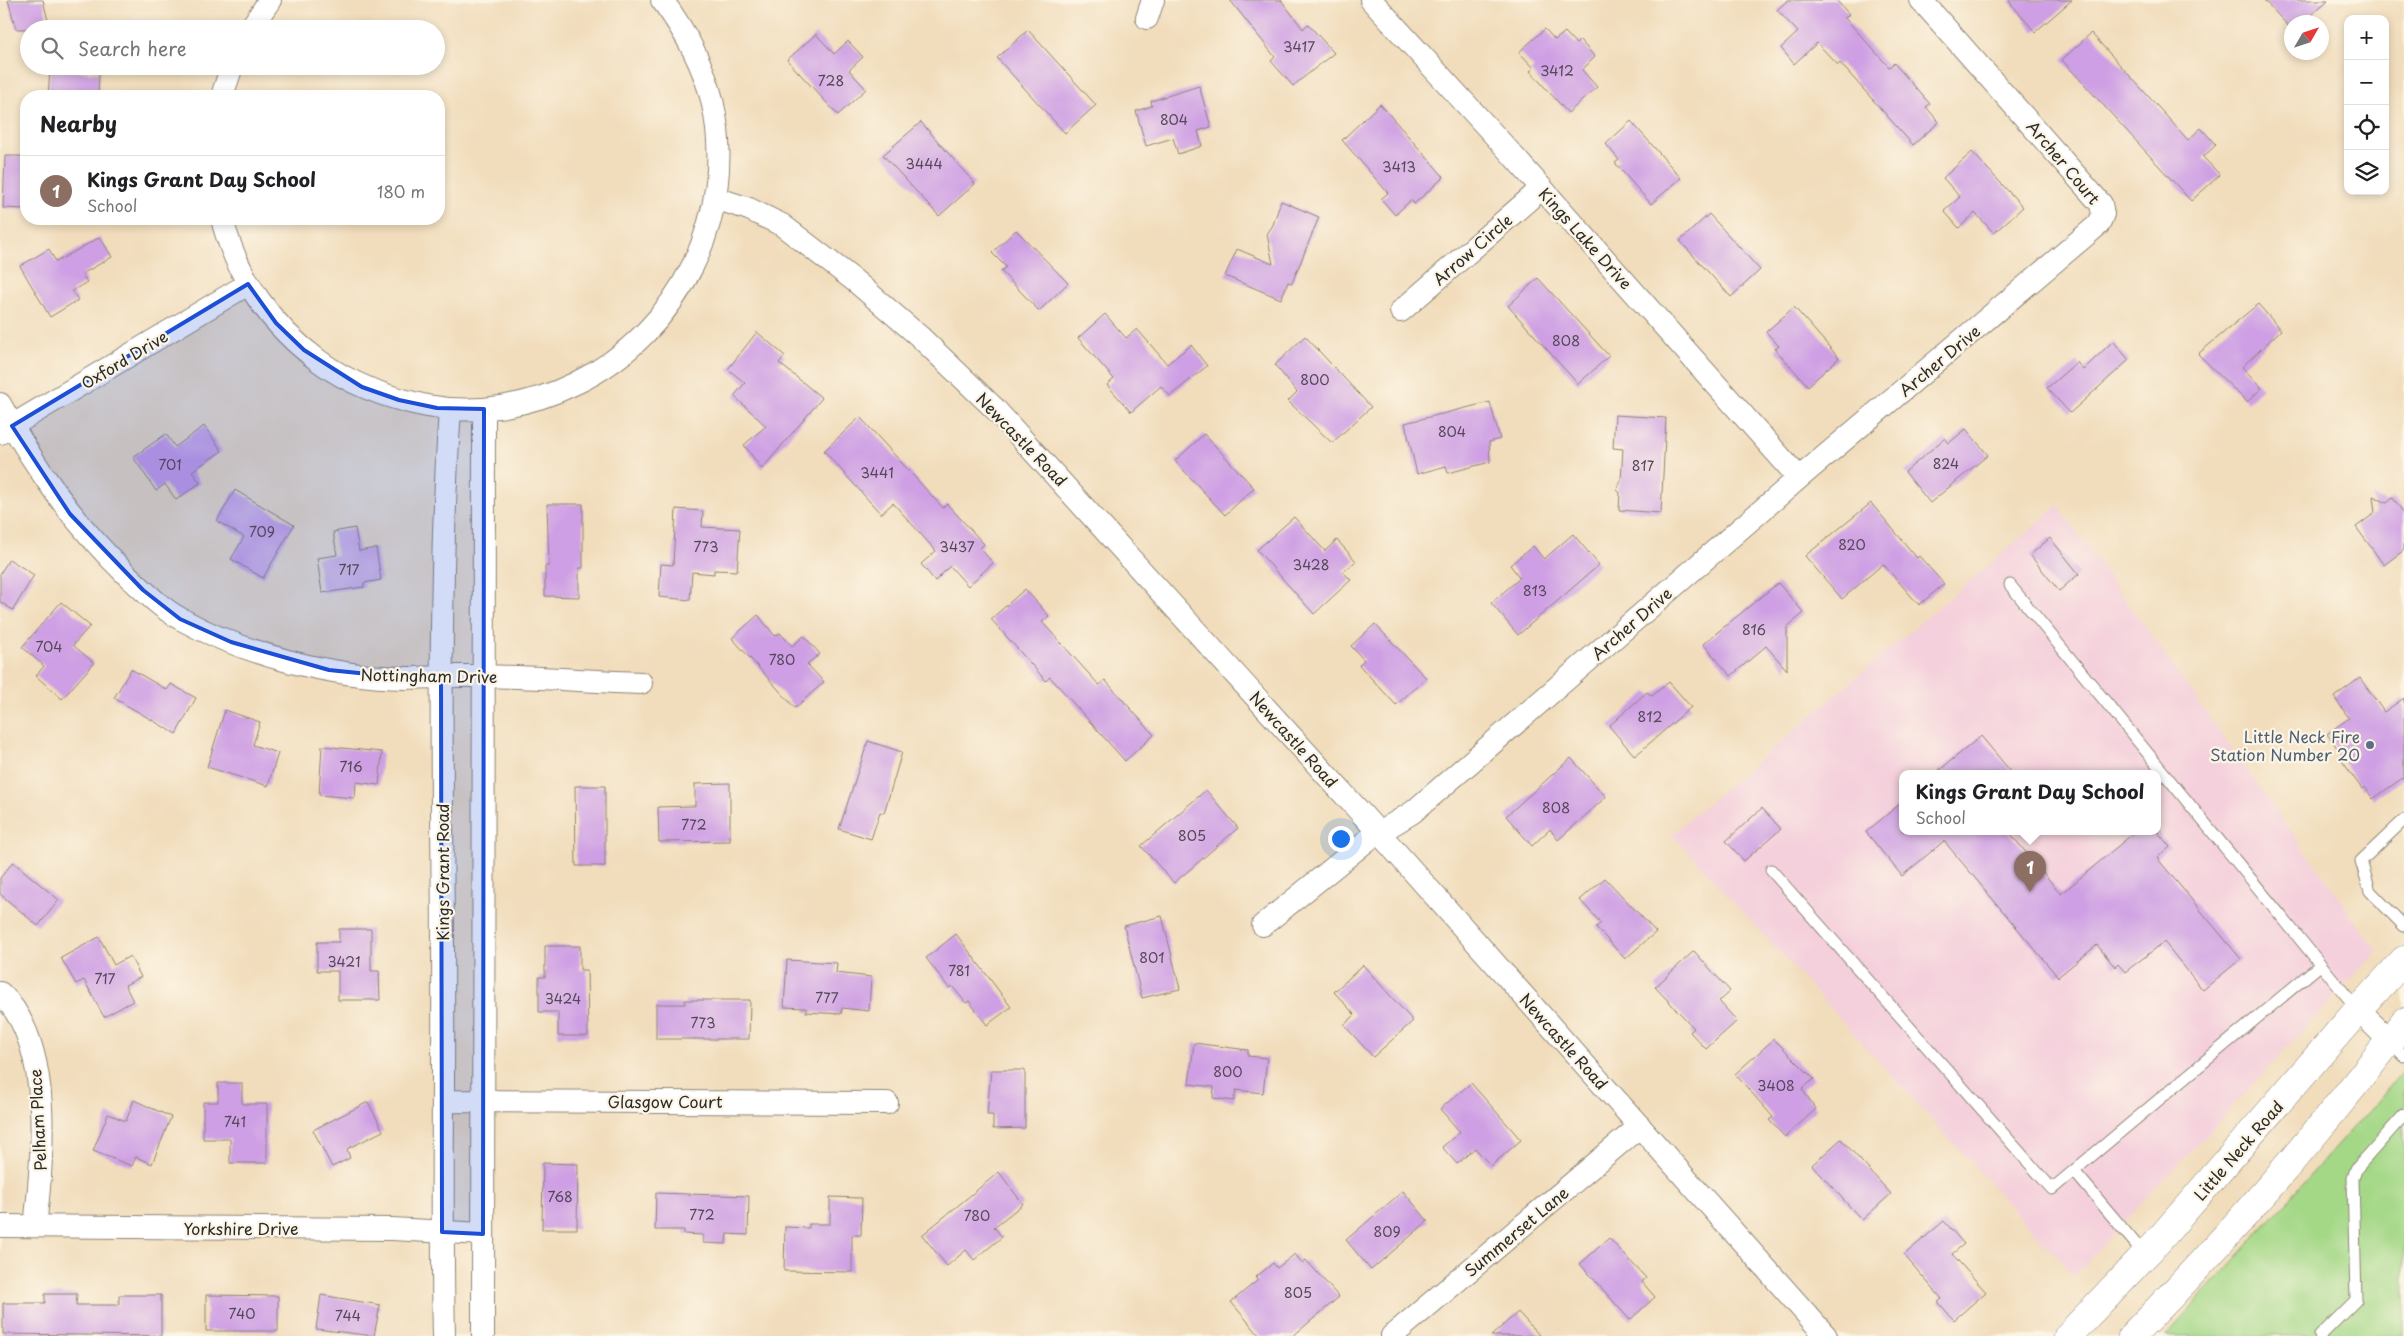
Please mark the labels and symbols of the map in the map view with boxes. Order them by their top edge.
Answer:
north arrow [2284,15,2329,60]
house number: 3417 [1283,36,1315,57]
house number: 3412 [1540,60,1574,81]
house number: 728 [818,70,844,91]
house number: 804 [1160,109,1188,130]
street label: Archer Court [2022,115,2107,209]
house number: 3444 [905,153,943,174]
house number: 3413 [1382,156,1416,177]
street label: Kings Lake Drive [1534,182,1638,294]
street label: Arrow Circle [1427,208,1517,290]
street label: Archer Drive [1893,319,1985,401]
street label: Oxford Drive [76,323,172,394]
house number: 808 [1552,330,1580,351]
house number: 800 [1300,369,1330,390]
street label: Newcastle Road [971,387,1073,491]
house number: 804 [1438,421,1466,442]
house number: 824 [1933,453,1959,474]
house number: 701 [158,454,182,475]
house number: 817 [1632,455,1655,476]
house number: 3441 [860,462,894,483]
house number: 709 [249,521,275,542]
house number: 820 [1838,534,1866,555]
house number: 773 [693,536,719,557]
house number: 3437 [939,536,975,557]
house number: 3428 [1293,554,1329,575]
house number: 717 [339,559,360,580]
house number: 813 [1523,580,1547,601]
street label: Archer Drive [1585,581,1677,665]
house number: 816 [1742,619,1766,640]
house number: 704 [35,636,63,657]
house number: 780 [769,649,795,670]
street label: Nottingham Drive [360,662,498,688]
street label: Newcastle Road [1244,686,1344,792]
house number: 812 [1638,706,1662,727]
place label: Little Neck Fire Station Number 20 [2210,724,2360,766]
marker: Little Neck Fire Station Number 20 [2364,739,2376,751]
house number: 716 [340,756,363,777]
house number: 808 [1542,797,1570,818]
street label: Kings Grant Road [430,803,454,941]
house number: 772 [681,814,707,835]
house number: 805 [1178,825,1206,846]
your location [1328,826,1354,852]
pin: 1 [2014,851,2046,892]
house number: 801 [1139,947,1165,968]
house number: 3421 [328,951,360,972]
house number: 781 [948,960,970,981]
house number: 717 [95,968,116,989]
house number: 777 [815,987,839,1008]
house number: 3424 [545,988,581,1009]
street label: Newcastle Road [1514,988,1614,1094]
house number: 773 [690,1012,716,1033]
house number: 800 [1213,1061,1243,1082]
street label: Pelham Place [22,1069,52,1171]
house number: 3408 [1757,1075,1795,1096]
street label: Glasgow Court [608,1089,723,1113]
street label: Little Neck Road [2188,1095,2288,1205]
house number: 741 [224,1111,246,1132]
street label: Summerset Lane [1459,1180,1573,1282]
house number: 768 [547,1186,573,1207]
house number: 772 [689,1204,715,1225]
house number: 780 [964,1205,990,1226]
street label: Yorkshire Drive [183,1216,299,1240]
house number: 809 [1373,1221,1401,1242]
house number: 805 [1284,1282,1312,1303]
house number: 740 [229,1303,255,1324]
house number: 744 [335,1305,361,1326]

